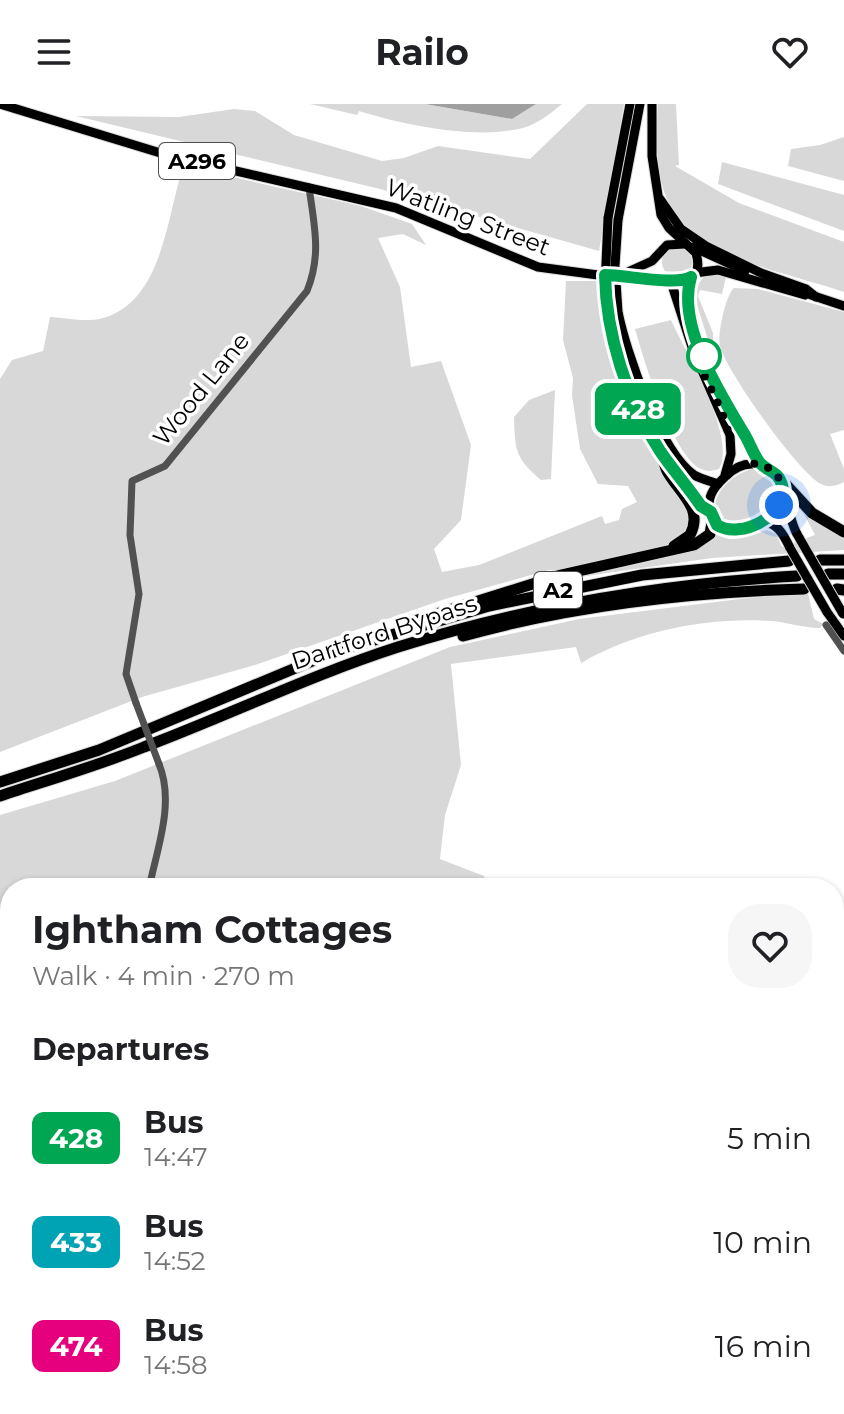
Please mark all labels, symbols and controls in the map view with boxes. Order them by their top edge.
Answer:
icon: menu [32,30,76,74]
text: Railo [375,30,469,74]
icon: heart [768,30,812,74]
road number: A296 [159,143,235,179]
street label: Watling Street [382,172,555,262]
street label: Wood Lane [147,327,255,451]
unlabelled marker [687,339,721,373]
line badge: 428 [592,383,684,435]
text: 428 [611,392,665,426]
your location [759,485,799,525]
road number: A2 [534,572,582,608]
street label: Dartford Bypass [288,588,480,676]
button: heart [728,904,812,988]
text: Ightham Cottages [32,906,392,953]
text: Walk · 4 min · 270 m [32,960,295,992]
text: Departures [32,1031,209,1068]
text: Bus [144,1104,204,1141]
text: 5 min [727,1120,812,1157]
text: 428 [49,1121,103,1155]
text: 14:47 [144,1141,207,1173]
text: Bus [144,1208,204,1245]
text: 10 min [713,1224,812,1261]
text: 433 [50,1225,102,1259]
text: 14:52 [144,1245,206,1277]
text: Bus [144,1312,204,1349]
text: 16 min [715,1328,812,1365]
text: 474 [50,1329,102,1363]
text: 14:58 [144,1349,208,1381]

